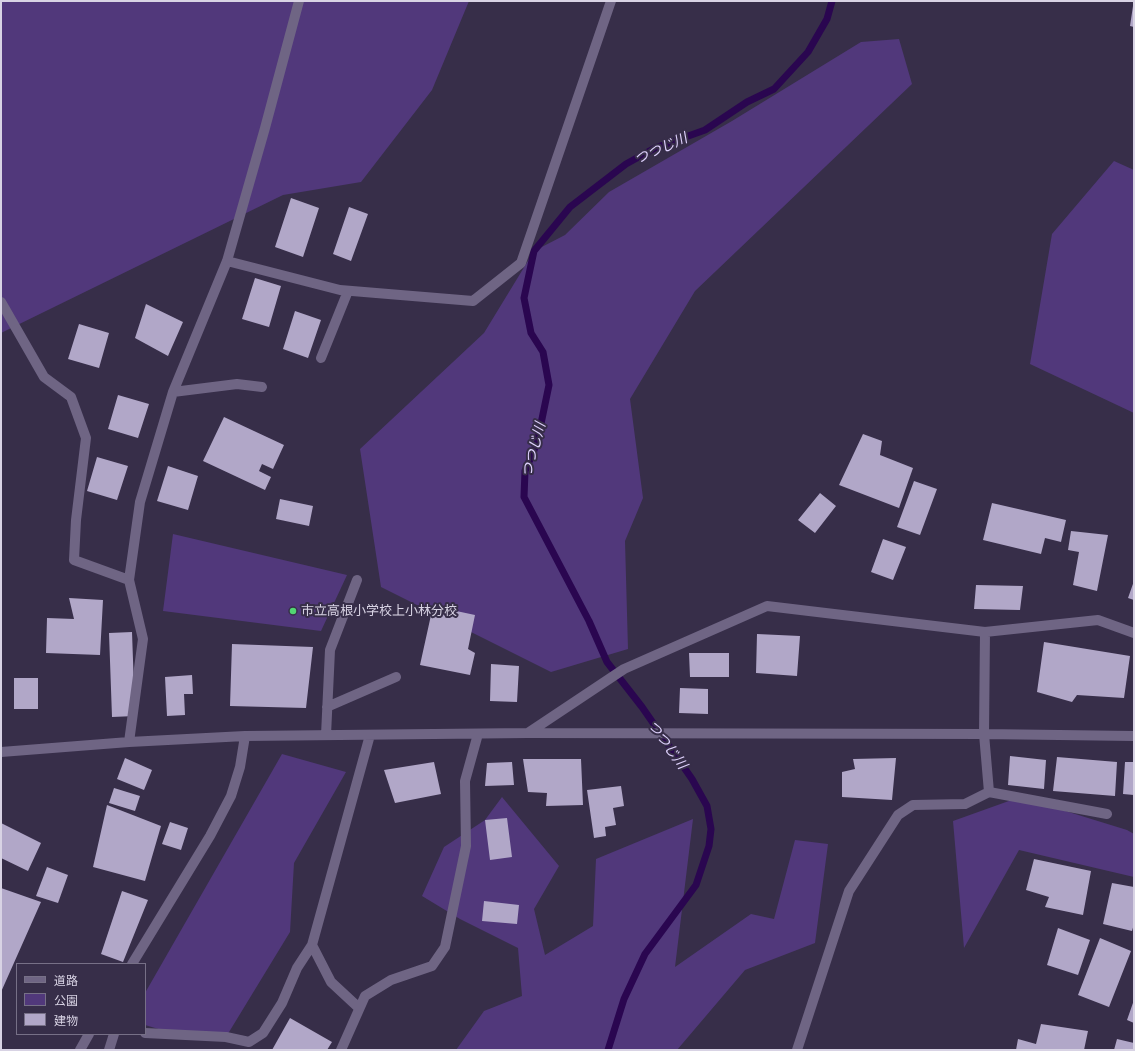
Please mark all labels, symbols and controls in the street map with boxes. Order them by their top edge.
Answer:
water label: つつじ川 [632,130,690,168]
water label: つつじ川 [519,421,549,479]
place label: 市立高根小学校上小林分校 [301,603,457,619]
marker: 市立高根小学校上小林分校 [288,606,298,616]
water label: つつじ川 [644,717,690,773]
legend [16,963,146,1035]
text: 道路 [54,973,78,988]
text: 公園 [54,993,78,1008]
text: 建物 [54,1013,78,1028]

